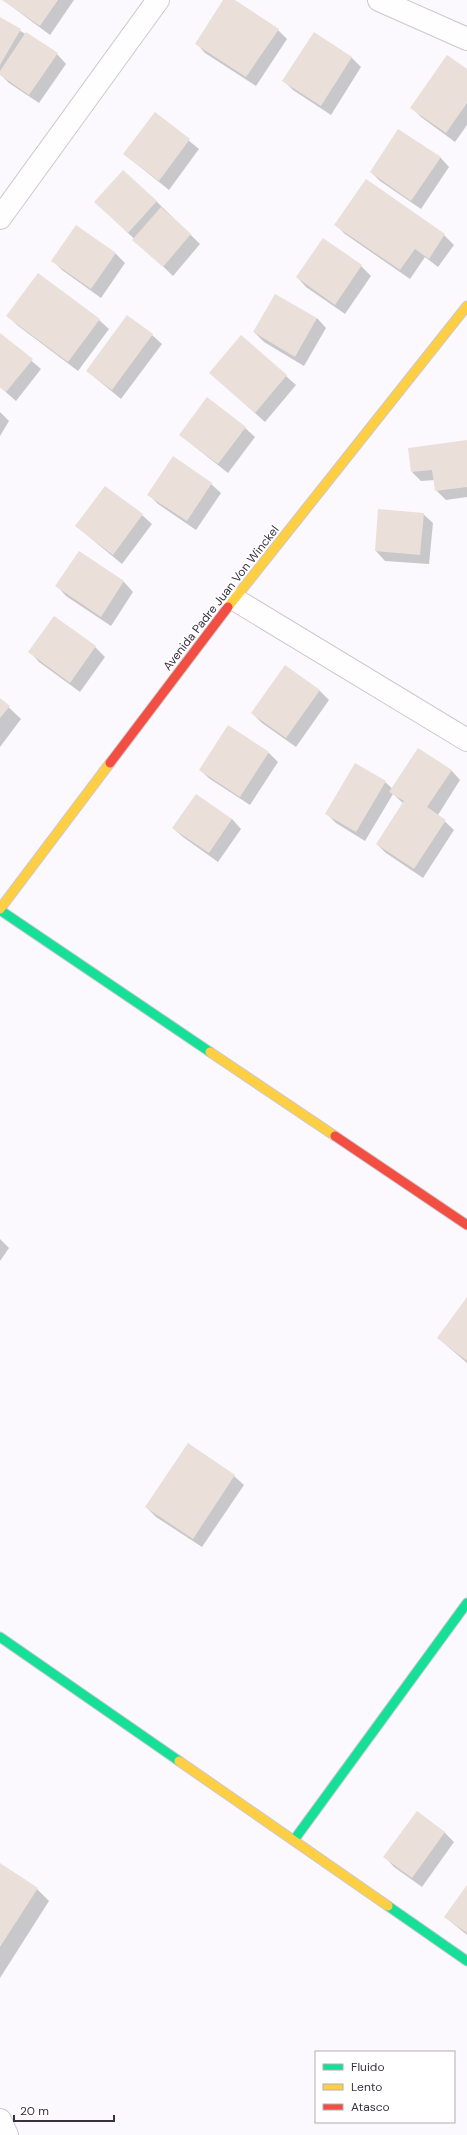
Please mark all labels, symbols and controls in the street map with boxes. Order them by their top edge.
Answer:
street label: Avenida Padre Juan Von Winckel [159,522,283,674]
legend [315,2051,455,2123]
text: Fluido [351,2059,385,2075]
text: Lento [351,2079,382,2095]
scale bar [14,2097,114,2123]
text: Atasco [351,2099,390,2115]
text: 20 m [20,2103,49,2119]

